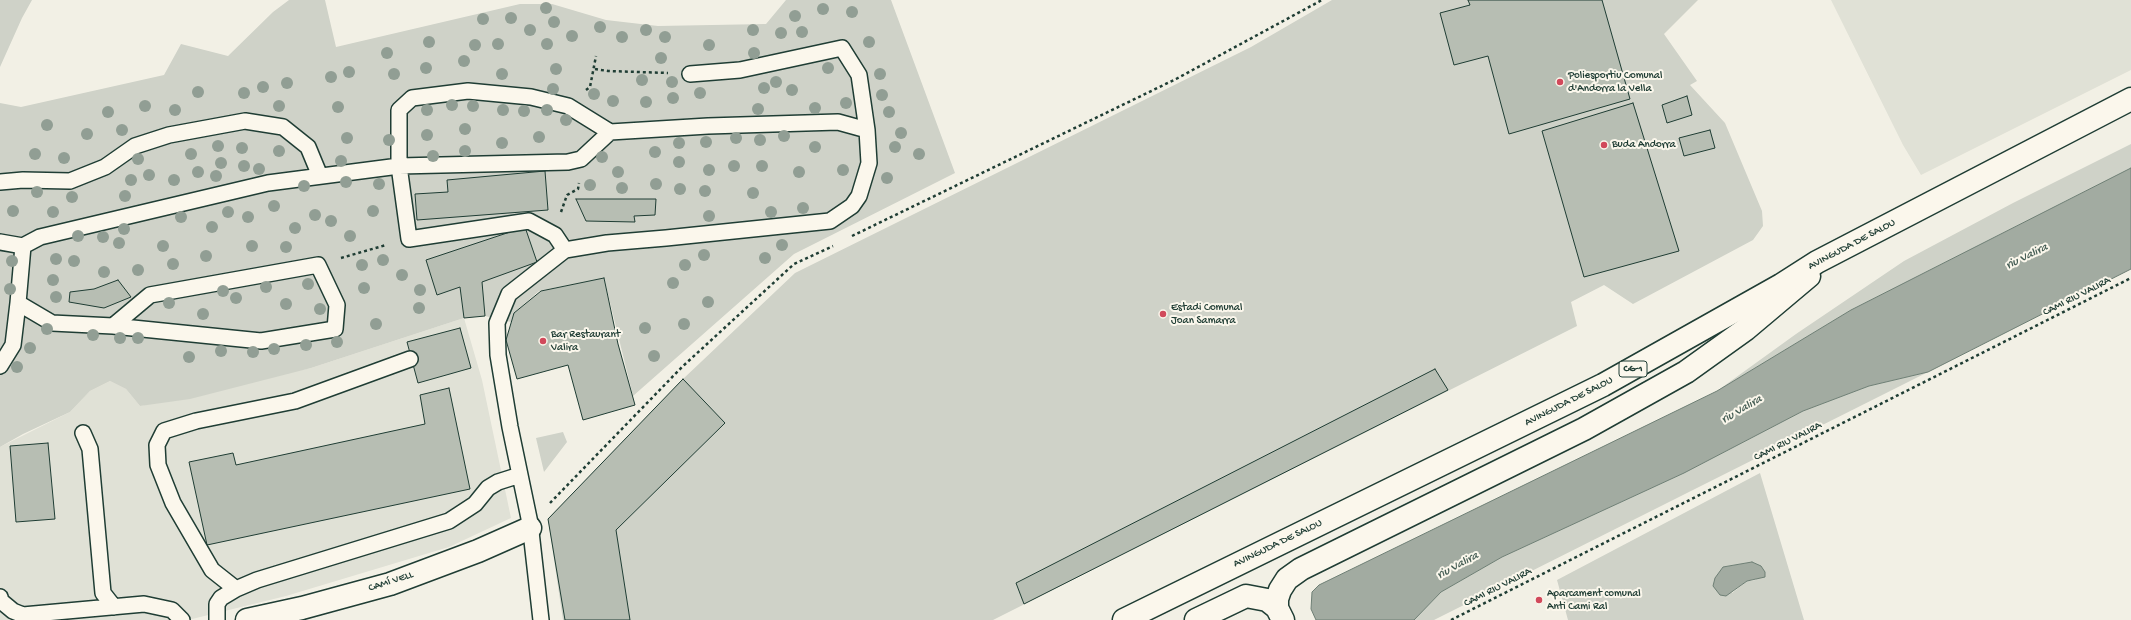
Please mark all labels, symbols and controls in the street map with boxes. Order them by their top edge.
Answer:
place label: Poliesportiu Comunal d'Andorra la Vella [1568,69,1662,95]
marker: Poliesportiu Comunal d'Andorra la Vella [1555,77,1565,87]
place label: Buda Andorra [1612,138,1676,152]
marker: Buda Andorra [1599,140,1609,150]
street label: AVINGUDA DE SALOU [1806,216,1898,274]
water label: riu Valira [2004,241,2050,273]
street label: CAMI RIU VALIRA [2041,274,2113,320]
place label: Estadi Comunal Joan Samarra [1171,301,1242,327]
marker: Estadi Comunal Joan Samarra [1158,309,1168,319]
place label: Bar Restaurant Valira [551,328,620,354]
marker: Bar Restaurant Valira [538,336,548,346]
road number: CG-1 [1619,361,1647,377]
street label: AVINGUDA DE SALOU [1523,374,1615,430]
water label: riu Valira [1719,393,1765,427]
street label: CAMI RIU VALIRA [1752,419,1824,465]
street label: AVINGUDA DE SALOU [1231,517,1325,571]
water label: riu Valira [1435,549,1481,583]
street label: CAMI RIU VALIRA [1462,565,1534,611]
street label: CAMÍ VELL [367,569,415,595]
place label: Aparcament comunal Anti Cami Ral [1547,587,1641,613]
marker: Aparcament comunal Anti Cami Ral [1534,595,1544,605]

